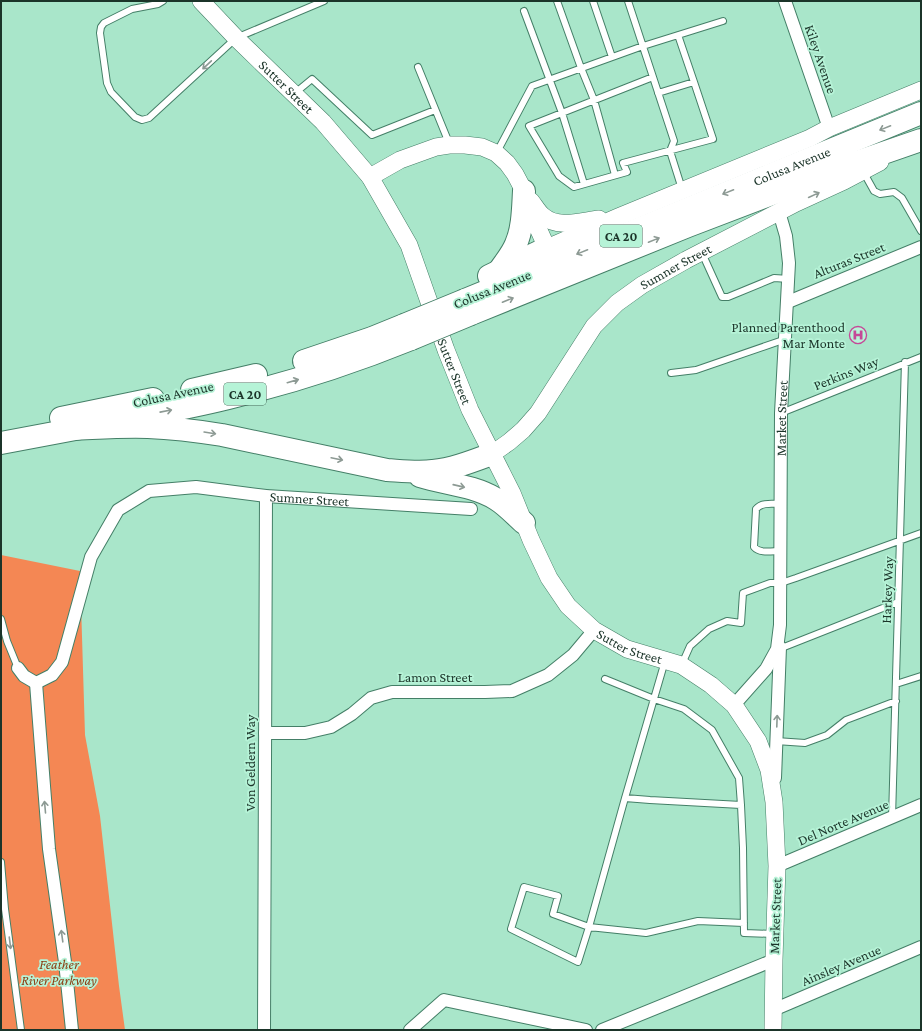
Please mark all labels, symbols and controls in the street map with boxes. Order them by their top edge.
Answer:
street label: Kiley Avenue [802,22,840,96]
street label: Sutter Street [256,57,317,117]
one-way arrow [202,60,213,69]
one-way arrow [879,125,891,133]
street label: Colusa Avenue [751,143,833,189]
one-way arrow [723,189,735,197]
one-way arrow [807,190,819,198]
road number: CA 20 [600,225,642,247]
one-way arrow [647,236,659,243]
street label: Alturas Street [811,238,887,282]
street label: Sumner Street [637,240,714,293]
one-way arrow [576,249,588,257]
street label: Colusa Avenue [451,266,533,312]
one-way arrow [501,295,513,303]
place label: Planned Parenthood Mar Monte [732,319,846,351]
hospital icon: Planned Parenthood Mar Monte [848,325,868,345]
street label: Sutter Street [435,336,475,407]
street label: Perkins Way [811,352,881,393]
one-way arrow [286,376,299,384]
street label: Colusa Avenue [131,378,215,410]
street label: Market Street [773,380,791,456]
road number: CA 20 [224,383,266,405]
one-way arrow [159,407,172,415]
one-way arrow [203,429,216,437]
one-way arrow [330,456,343,464]
one-way arrow [452,482,465,490]
street label: Sumner Street [269,488,350,509]
street label: Harkey Way [878,555,896,624]
street label: Sutter Street [594,625,664,667]
street label: Lamon Street [398,669,473,685]
street label: Von Geldern Way [242,714,258,811]
one-way arrow [773,715,781,728]
street label: Del Norte Avenue [795,796,891,848]
one-way arrow [42,801,49,814]
street label: Market Street [766,877,784,954]
one-way arrow [58,930,66,943]
one-way arrow [6,936,14,949]
street label: Ainsley Avenue [799,941,883,989]
park label: Feather River Parkway [21,956,97,988]

